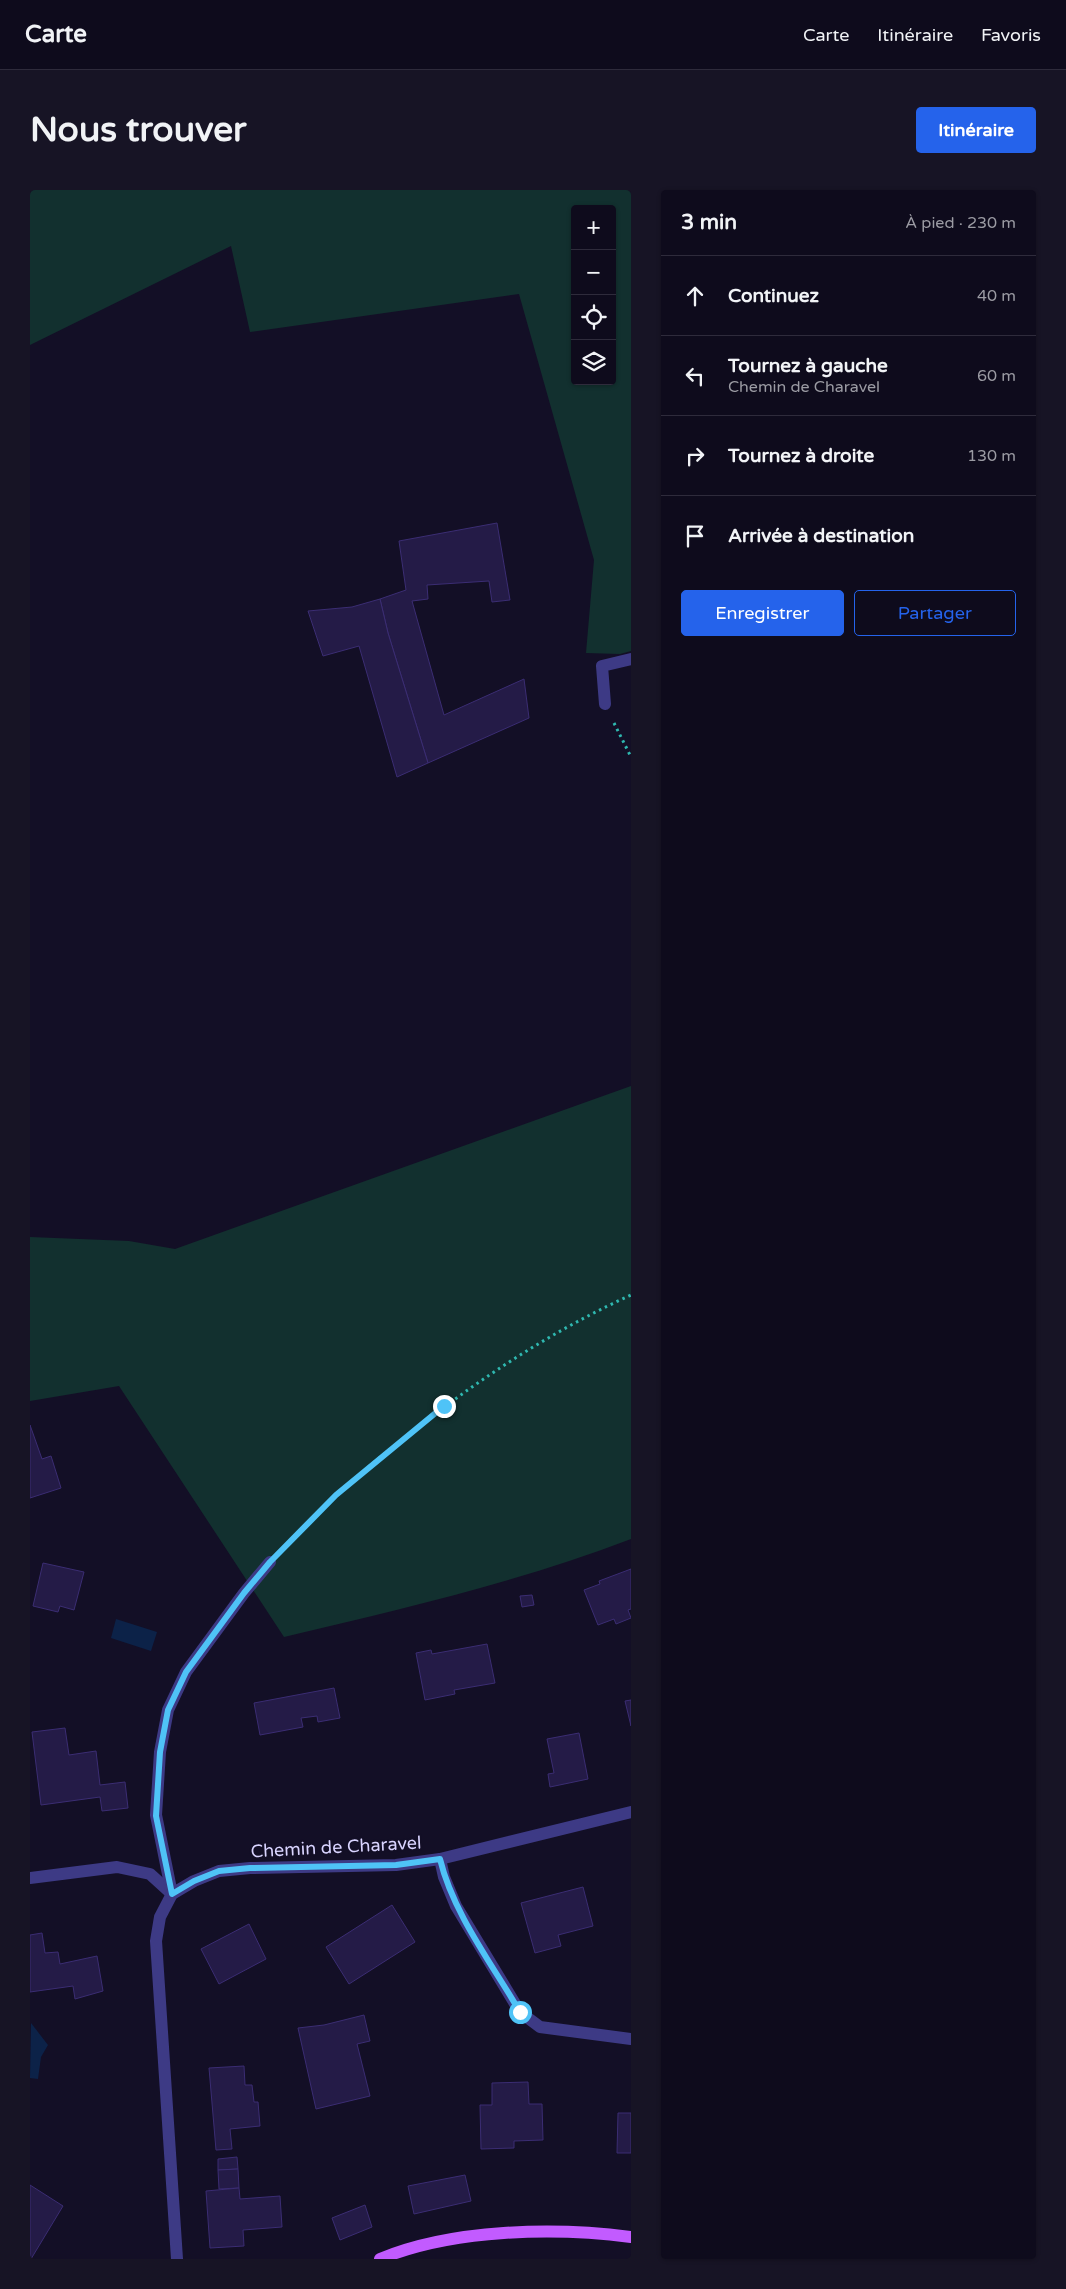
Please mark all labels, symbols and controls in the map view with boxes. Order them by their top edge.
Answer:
text: Carte [25,20,87,49]
text: Carte [803,24,849,46]
text: Itinéraire [877,24,953,46]
text: Favoris [981,24,1041,46]
button: Itinéraire [916,107,1036,153]
text: Nous trouver [30,109,246,151]
map controls [571,205,616,385]
button: + [571,205,616,250]
text: 3 min [681,210,737,235]
text: À pied · 230 m [905,213,1016,233]
button: − [571,250,616,295]
icon: ahead [681,282,709,310]
text: Continuez [728,285,819,307]
text: 40 m [977,286,1016,306]
button: locate [571,295,616,340]
button: layers [571,340,616,385]
text: Tournez à gauche [728,355,888,377]
icon: left [681,362,709,390]
text: 60 m [977,366,1016,386]
text: Chemin de Charavel [728,377,880,397]
icon: right [681,442,709,470]
text: Tournez à droite [728,445,874,467]
text: 130 m [967,446,1016,466]
icon: arrive [681,522,709,550]
text: Arrivée à destination [728,525,914,547]
button: Enregistrer [681,590,844,636]
button: Partager [854,590,1016,636]
route end [433,1395,456,1418]
street label: Chemin de Charavel [250,1832,422,1862]
route start [509,2001,532,2024]

